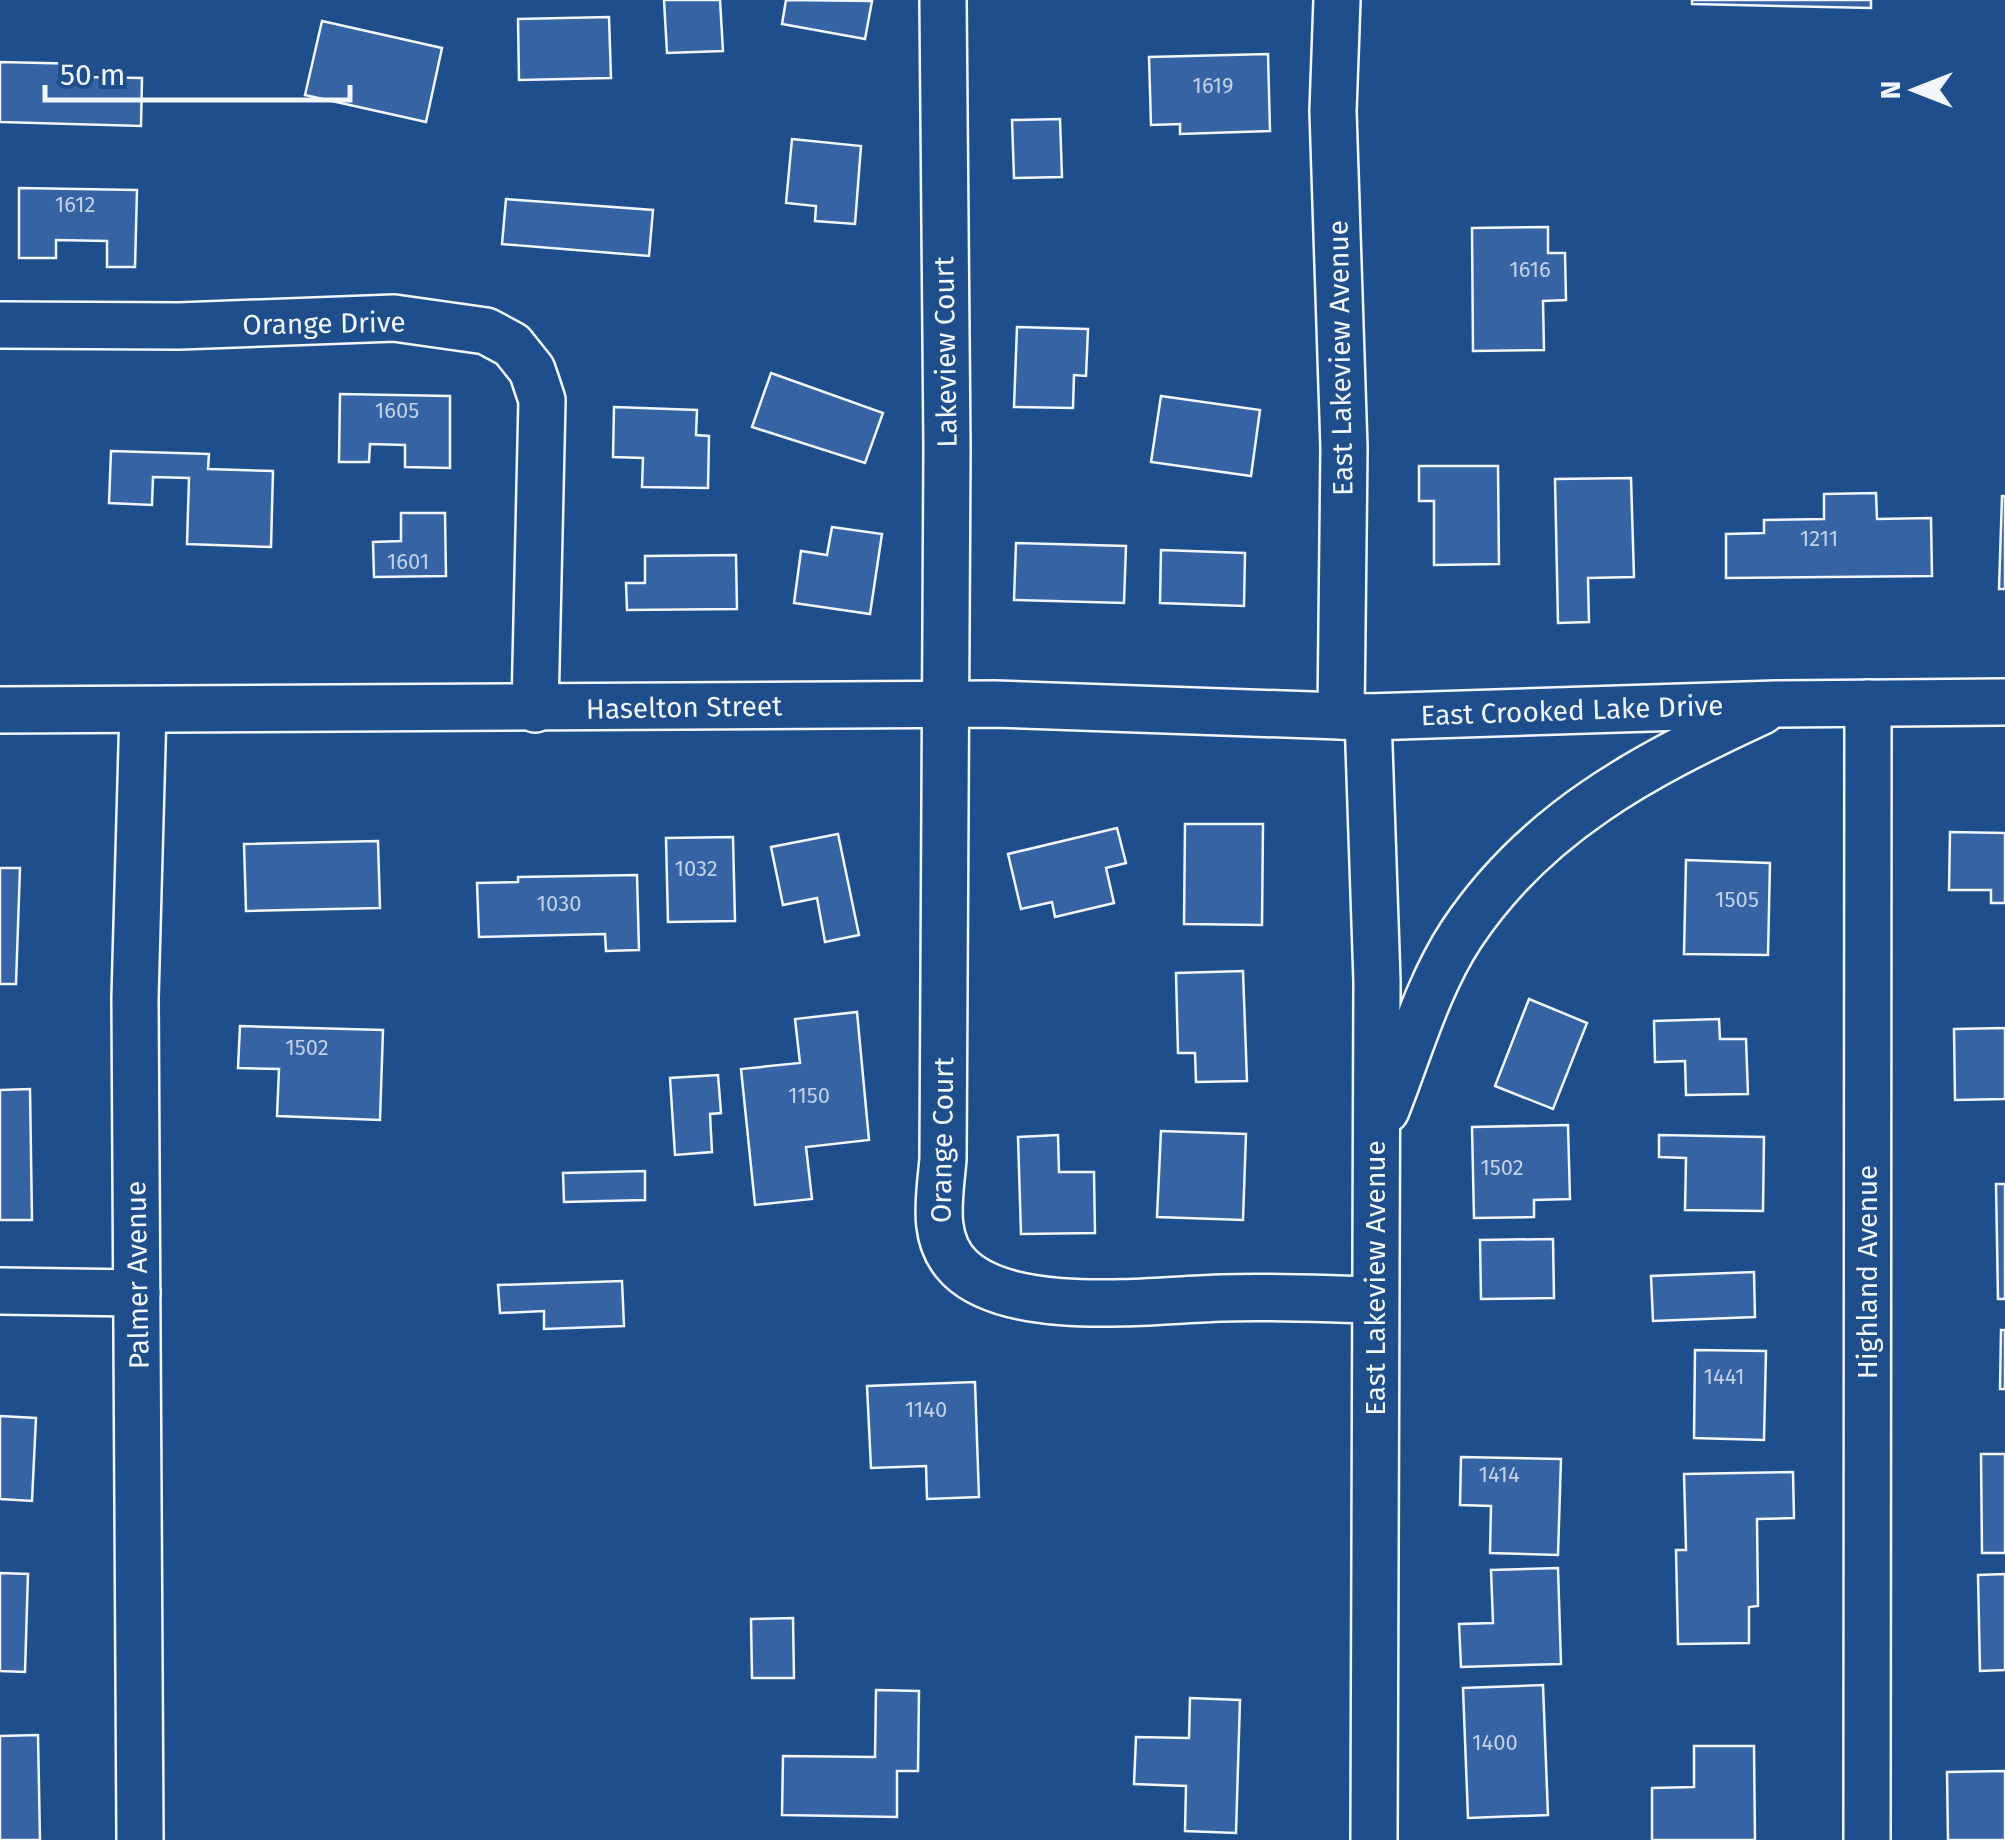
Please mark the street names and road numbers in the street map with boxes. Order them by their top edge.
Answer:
street label: East Lakeview Avenue [1322,220,1359,496]
street label: Lakeview Court [927,255,964,448]
street label: Orange Drive [242,306,406,341]
street label: Haselton Street [586,689,783,726]
street label: East Crooked Lake Drive [1420,689,1724,732]
street label: Orange Court [925,1056,960,1223]
street label: East Lakeview Avenue [1359,1140,1392,1416]
street label: Highland Avenue [1851,1165,1884,1379]
street label: Palmer Avenue [119,1181,156,1369]

